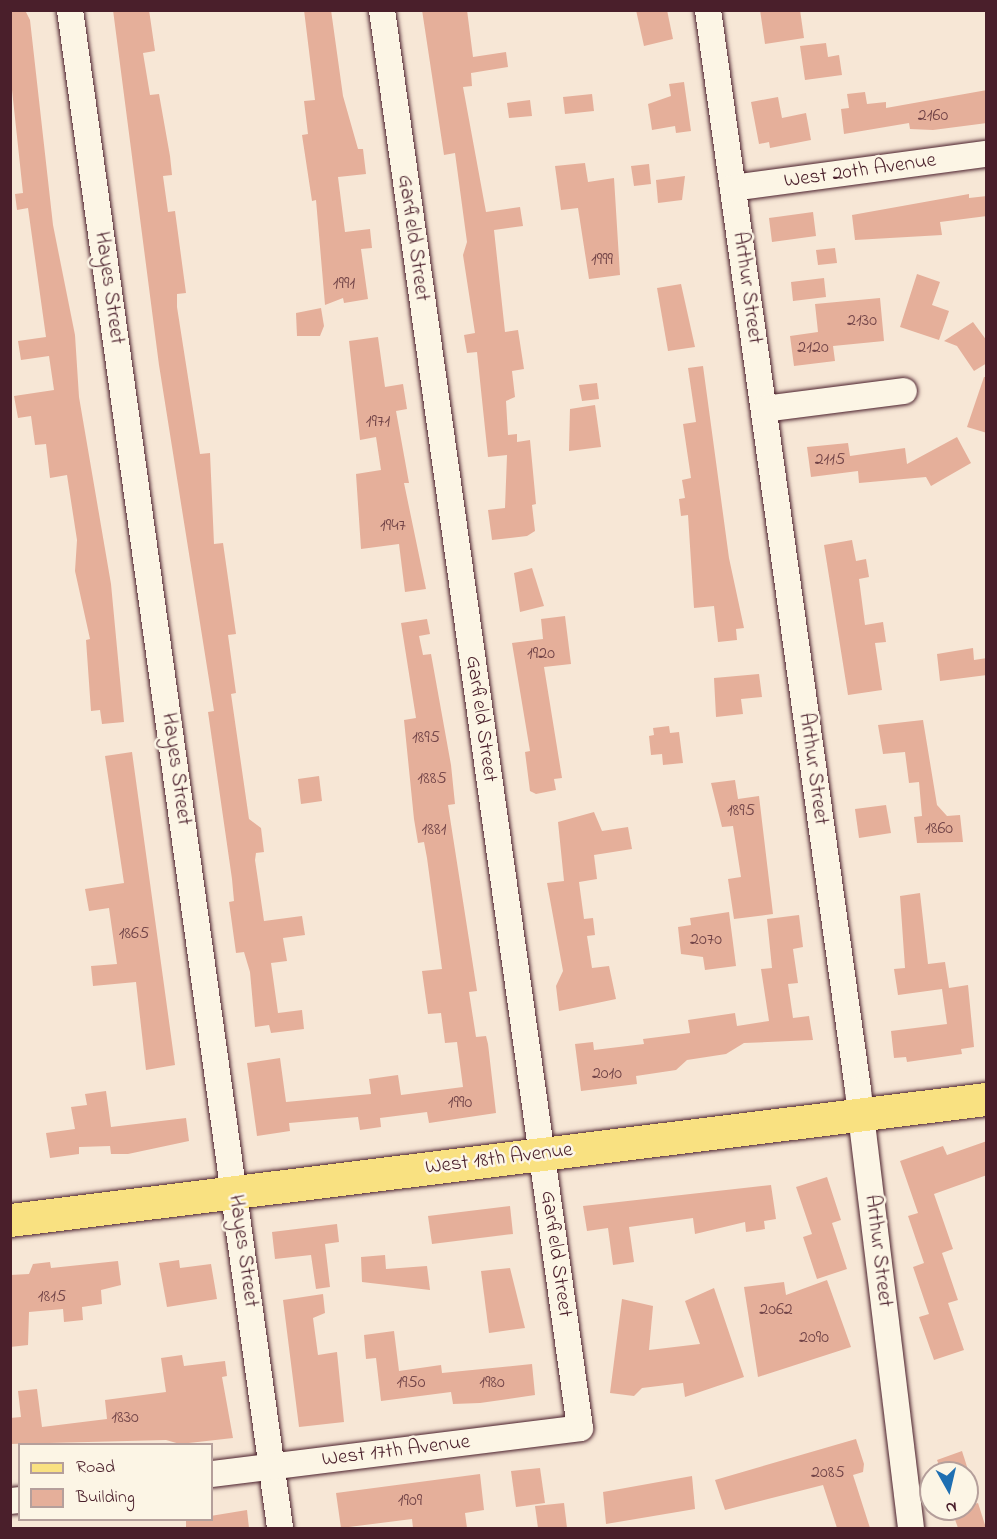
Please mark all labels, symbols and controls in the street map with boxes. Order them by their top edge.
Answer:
house number: 2160 [918,105,948,127]
street label: West 20th Avenue [782,148,938,194]
street label: Garfield Street [392,173,434,303]
street label: Hayes Street [89,230,129,346]
street label: Arthur Street [727,230,767,346]
house number: 1999 [591,249,613,271]
house number: 1991 [333,273,355,295]
house number: 2130 [847,310,877,332]
house number: 2120 [797,337,829,359]
house number: 1971 [366,411,390,433]
house number: 2115 [815,449,845,471]
house number: 1947 [380,515,406,537]
house number: 1920 [527,643,555,665]
street label: Garfield Street [460,654,502,784]
street label: Hayes Street [156,711,196,827]
street label: Arthur Street [793,711,833,827]
house number: 1895 [412,727,440,749]
house number: 1885 [417,768,447,790]
house number: 1895 [727,800,755,822]
house number: 1860 [925,818,953,840]
house number: 1881 [422,819,446,841]
house number: 1865 [119,923,149,945]
house number: 2070 [690,929,722,951]
house number: 2010 [592,1063,622,1085]
house number: 1990 [448,1092,472,1114]
street label: West 18th Avenue [424,1137,574,1181]
street label: Garfield Street [535,1189,577,1319]
street label: Hayes Street [223,1193,263,1309]
street label: Arthur Street [859,1193,897,1309]
house number: 1815 [38,1286,66,1308]
house number: 2062 [759,1299,793,1321]
house number: 2090 [799,1327,829,1349]
house number: 1950 [396,1372,426,1394]
house number: 1980 [479,1372,505,1394]
house number: 1830 [111,1407,139,1429]
street label: West 17th Avenue [320,1429,472,1473]
legend [18,1443,213,1521]
text: Road [76,1455,115,1481]
north arrow [919,1461,979,1521]
house number: 2085 [811,1462,845,1484]
text: Building [76,1485,135,1511]
house number: 1909 [398,1490,422,1512]
text: N [944,1494,958,1519]

